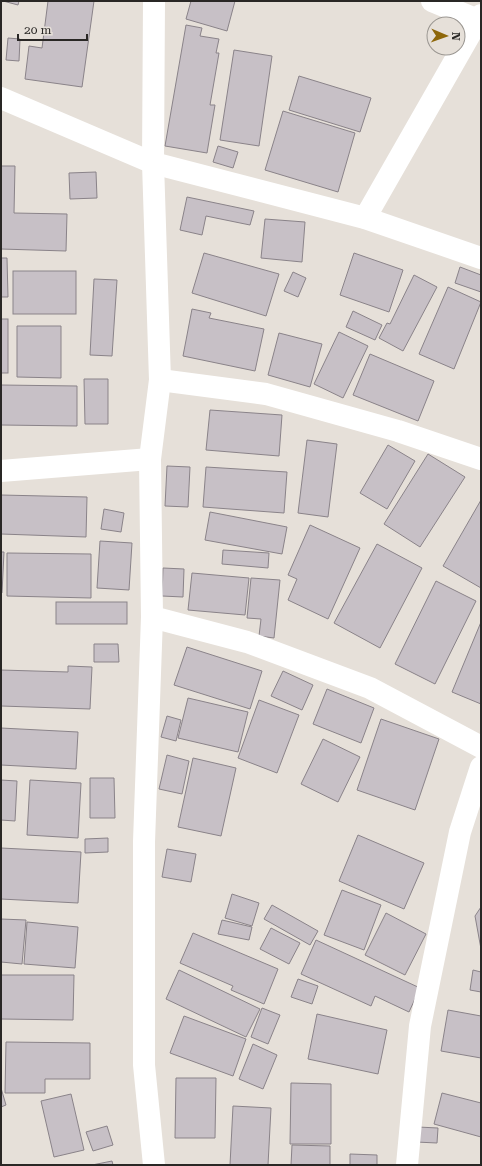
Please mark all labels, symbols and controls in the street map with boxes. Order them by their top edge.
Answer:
scale bar [18,16,87,42]
north arrow [426,16,466,56]
text: 20 m [24,23,51,37]
text: N [449,32,462,41]

